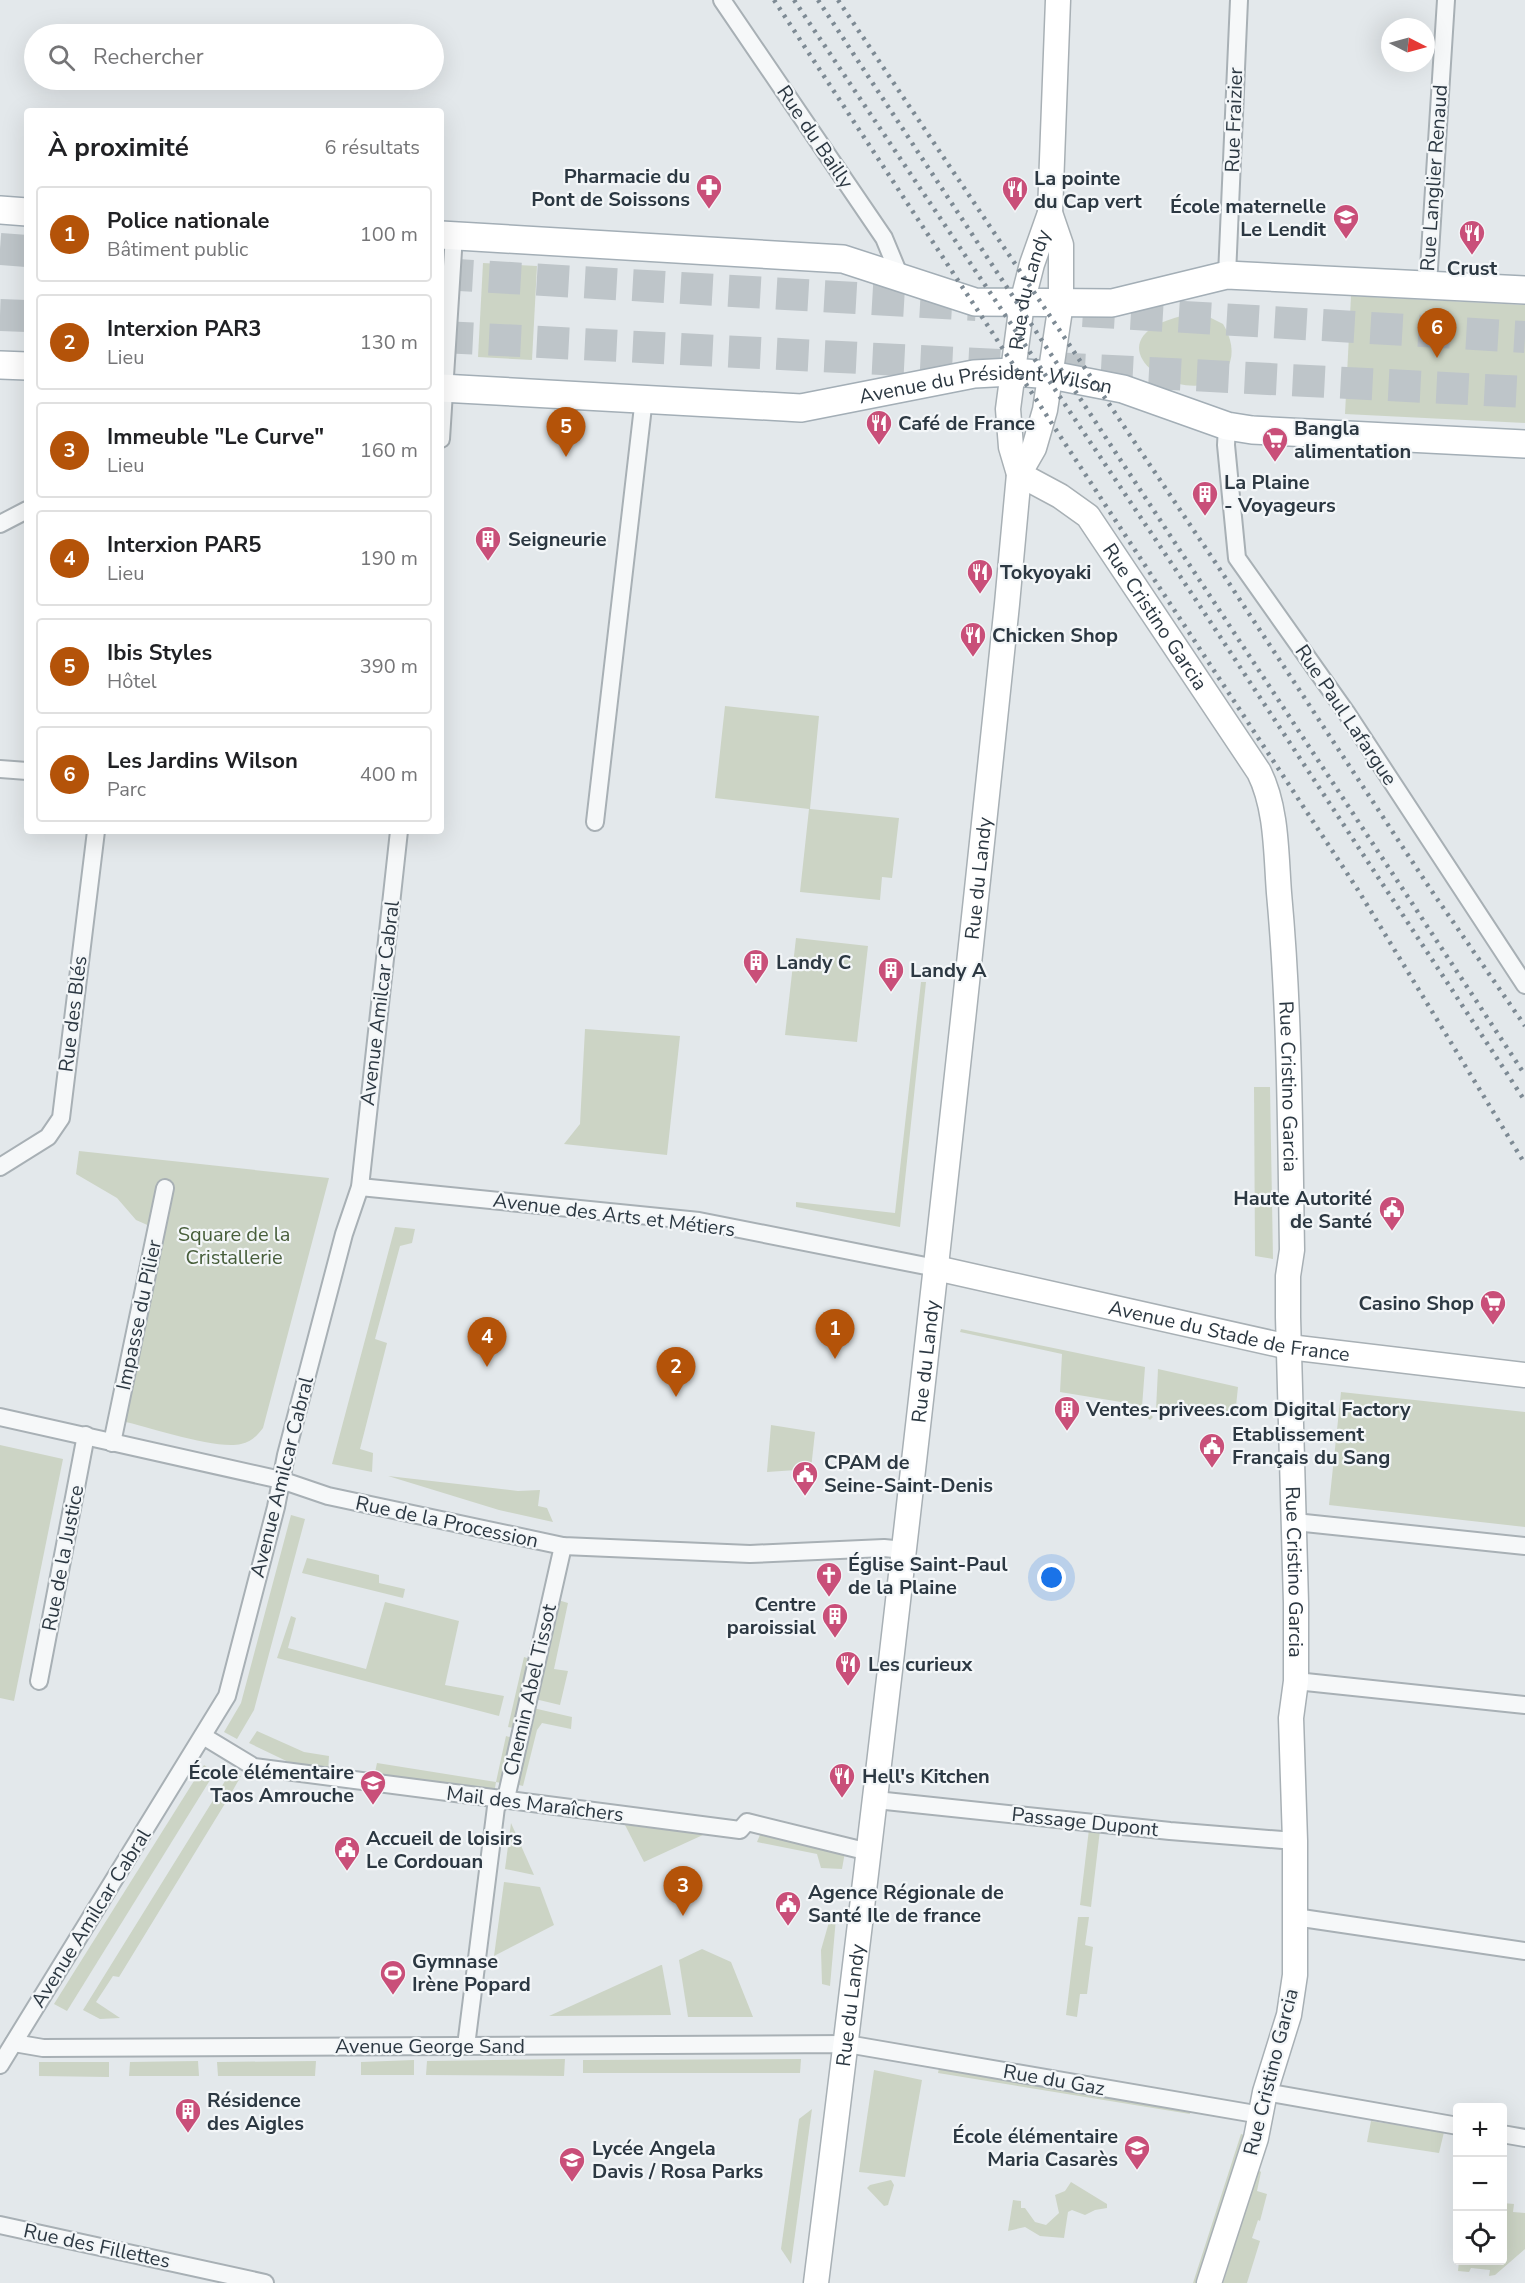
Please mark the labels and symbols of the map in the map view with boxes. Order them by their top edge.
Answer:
north arrow [1381,18,1435,72]
street label: Rue Fraizier [1219,67,1249,173]
street label: Rue du Bailly [771,80,860,194]
street label: Rue Langlier Renaud [1414,84,1454,272]
place label: Pharmacie du Pont de Soissons [531,163,690,213]
place label: La pointe du Cap vert [1034,165,1142,215]
pharmacy icon: Pharmacie du Pont de Soissons [694,172,724,210]
restaurant icon: La pointe du Cap vert [1000,174,1030,212]
place label: École maternelle Le Lendit [1170,193,1326,243]
school or university icon: École maternelle Le Lendit [1331,202,1361,240]
restaurant icon: Crust [1457,218,1487,256]
street label: Rue du Landy [1002,225,1057,352]
place label: Crust [1447,255,1497,282]
pin: 6 [1418,308,1456,358]
street label: Avenue du Président Wilson [857,358,1114,410]
pin: 5 [546,408,586,457]
restaurant icon: Café de France [864,408,894,446]
place label: Café de France [898,410,1035,437]
place label: Bangla alimentation [1294,415,1411,465]
supermarket icon: Bangla alimentation [1260,425,1290,463]
place label: La Plaine - Voyageurs [1224,469,1336,519]
building icon: La Plaine - Voyageurs [1190,479,1220,517]
building icon: Seigneurie [473,524,503,562]
place label: Seigneurie [508,526,607,553]
street label: Rue Cristino Garcia [1096,538,1214,695]
restaurant icon: Tokyoyaki [965,557,995,595]
place label: Tokyoyaki [1000,559,1091,586]
restaurant icon: Chicken Shop [958,620,988,658]
place label: Chicken Shop [992,622,1118,649]
street label: Rue Paul Lafargue [1289,639,1403,791]
street label: Rue du Landy [958,815,998,941]
street label: Avenue Amilcar Cabral [354,899,406,1107]
building icon: Landy C [741,947,771,985]
place label: Landy C [776,949,851,976]
street label: Rue des Blés [52,954,94,1074]
building icon: Landy A [876,955,906,993]
place label: Landy A [910,957,987,984]
street label: Rue Cristino Garcia [1273,1000,1304,1172]
place label: Haute Autorité de Santé [1233,1185,1372,1235]
street label: Avenue des Arts et Métiers [491,1187,737,1243]
public building icon: Haute Autorité de Santé [1377,1194,1407,1232]
park label: Square de la Cristallerie [178,1221,290,1271]
street label: Impasse du Pilier [110,1237,168,1393]
supermarket icon: Casino Shop [1478,1288,1508,1326]
place label: Casino Shop [1359,1290,1474,1317]
street label: Avenue du Stade de France [1106,1294,1351,1368]
street label: Rue du Landy [905,1298,946,1424]
pin: 1 [816,1310,854,1359]
pin: 4 [468,1318,506,1367]
pin: 2 [656,1348,696,1397]
street label: Avenue Amilcar Cabral [244,1374,320,1580]
building icon: Ventes-privees.com Digital Factory [1052,1394,1082,1432]
place label: Ventes-privees.com Digital Factory [1085,1396,1411,1423]
place label: Etablissement Français du Sang [1232,1421,1390,1471]
public building icon: Etablissement Français du Sang [1197,1431,1227,1469]
place label: CPAM de Seine-Saint-Denis [824,1449,993,1499]
public building icon: CPAM de Seine-Saint-Denis [790,1459,820,1497]
street label: Rue de la Justice [36,1483,90,1633]
street label: Rue Cristino Garcia [1279,1486,1310,1658]
street label: Rue de la Procession [353,1489,541,1555]
place label: Église Saint-Paul de la Plaine [848,1551,1008,1601]
church icon: Église Saint-Paul de la Plaine [814,1560,844,1598]
your location [1037,1563,1066,1592]
place label: Centre paroissial [727,1591,817,1641]
street label: Chemin Abel Tissot [497,1600,563,1779]
building icon: Centre paroissial [820,1601,850,1639]
restaurant icon: Les curieux [833,1649,863,1687]
place label: Les curieux [868,1651,974,1678]
place label: École élémentaire Taos Amrouche [189,1759,354,1809]
restaurant icon: Hell's Kitchen [827,1761,857,1799]
place label: Hell's Kitchen [862,1763,990,1790]
school or university icon: École élémentaire Taos Amrouche [358,1768,388,1806]
street label: Mail des Maraîchers [445,1780,625,1828]
street label: Passage Dupont [1010,1801,1161,1843]
street label: Avenue Amilcar Cabral [25,1823,157,2013]
place label: Accueil de loisirs Le Cordouan [366,1825,522,1875]
public building icon: Accueil de loisirs Le Cordouan [332,1834,362,1872]
pin: 3 [664,1866,702,1916]
place label: Agence Régionale de Santé Ile de france [808,1879,1004,1929]
public building icon: Agence Régionale de Santé Ile de france [773,1889,803,1927]
street label: Rue du Landy [829,1942,871,2068]
place label: Gymnase Irène Popard [412,1948,531,1998]
sports icon: Gymnase Irène Popard [378,1958,408,1996]
street label: Rue Cristino Garcia [1237,1986,1305,2158]
street label: Avenue George Sand [335,2033,525,2060]
street label: Rue du Gaz [1001,2058,1107,2102]
place label: Résidence des Aigles [207,2087,304,2137]
building icon: Résidence des Aigles [173,2096,203,2134]
place label: École élémentaire Maria Casarès [953,2123,1118,2173]
school or university icon: École élémentaire Maria Casarès [1122,2133,1152,2171]
place label: Lycée Angela Davis / Rosa Parks [592,2135,764,2185]
school or university icon: Lycée Angela Davis / Rosa Parks [557,2145,587,2183]
street label: Rue des Fillettes [21,2217,173,2275]

